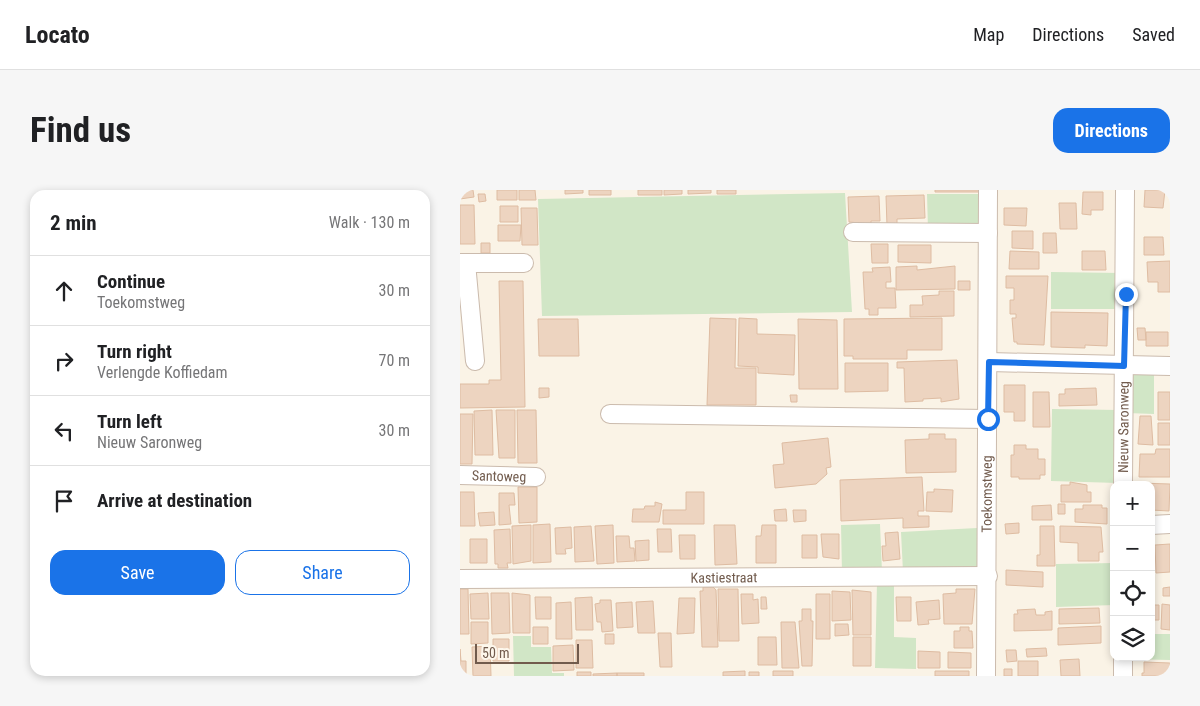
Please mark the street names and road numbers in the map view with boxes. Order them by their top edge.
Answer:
street label: Nieuw Saronweg [1115,381,1132,473]
street label: Toekomstweg [979,455,995,533]
street label: Santoweg [472,467,526,485]
street label: Kastiestraat [691,569,757,586]

